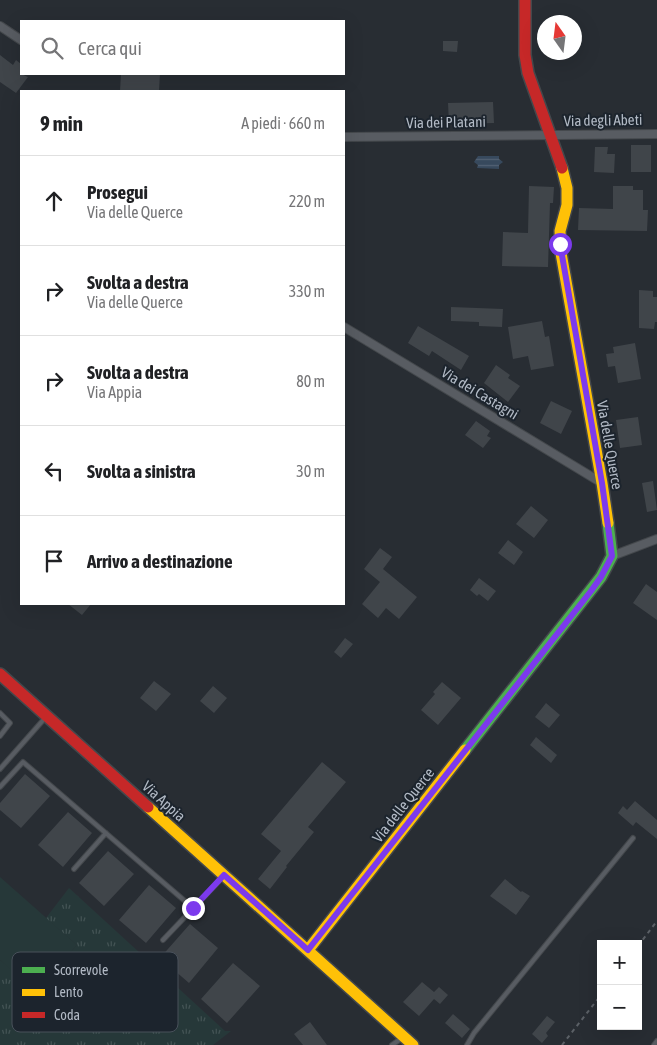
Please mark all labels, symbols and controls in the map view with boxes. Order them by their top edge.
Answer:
north arrow [537,15,582,60]
search box [20,20,345,75]
icon: search [38,34,66,62]
text: Cerca qui [78,37,142,59]
text: 9 min [40,111,83,135]
street label: Via degli Abeti [563,111,643,129]
street label: Via dei Platani [406,113,486,131]
text: A piedi · 660 m [241,114,325,132]
text: Prosegui [87,181,148,203]
icon: ahead [40,187,68,215]
text: 220 m [289,192,325,210]
text: Via delle Querce [87,203,183,221]
route start [549,233,572,256]
text: Svolta a destra [87,271,189,293]
icon: right [40,277,68,305]
text: 330 m [289,282,325,300]
text: Via delle Querce [87,293,183,311]
text: Svolta a destra [87,361,189,383]
street label: Via dei Castagni [438,363,522,423]
icon: right [40,367,68,395]
text: 80 m [296,372,325,390]
text: Via Appia [87,383,142,401]
street label: Via delle Querce [594,399,626,491]
icon: left [40,457,68,485]
text: Svolta a sinistra [87,460,196,482]
text: 30 m [296,462,325,480]
icon: arrive [40,547,68,575]
text: Arrivo a destinazione [87,550,233,572]
street label: Via delle Querce [369,764,438,846]
street label: Via Appia [139,777,189,825]
route end [182,897,205,920]
map controls [597,940,642,1030]
button: + [597,940,642,985]
legend [12,952,178,1032]
text: Scorrevole [54,962,108,978]
text: Lento [54,984,83,1000]
button: − [597,985,642,1030]
text: Coda [54,1007,80,1023]

